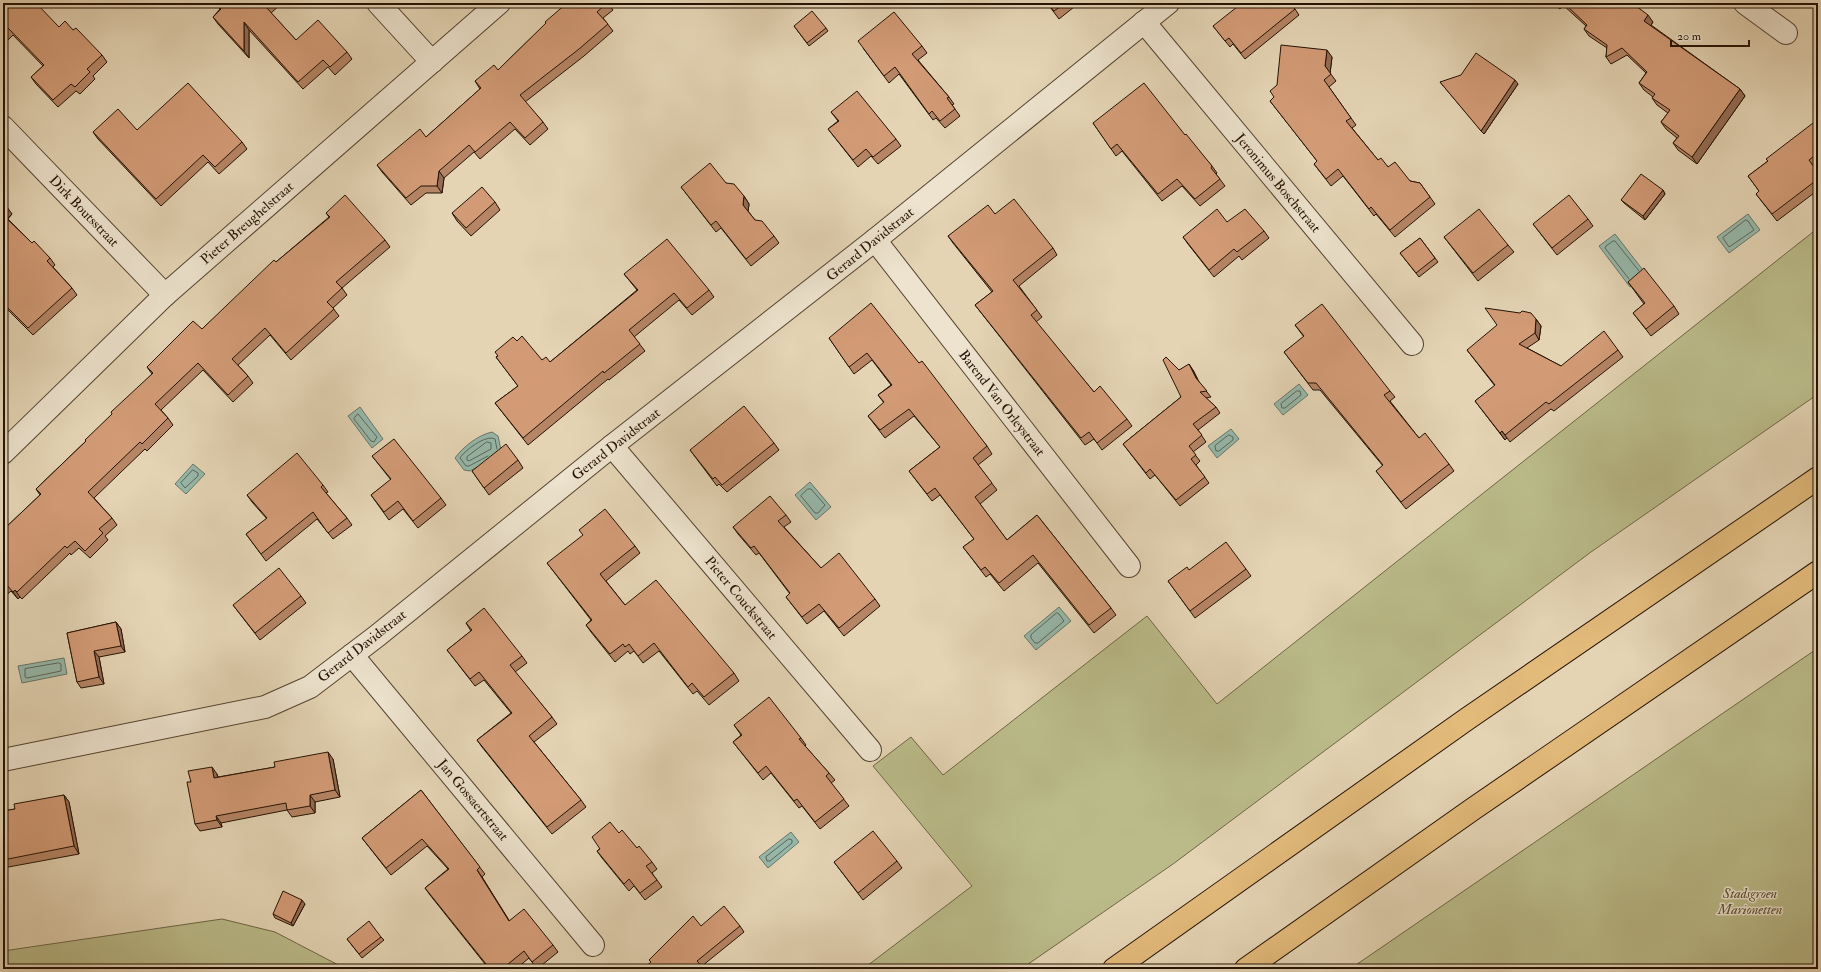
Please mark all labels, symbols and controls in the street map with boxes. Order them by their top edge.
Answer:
scale bar [1671,22,1749,48]
text: 20 m [1677,29,1702,44]
street label: Jeronimus Boschstraat [1231,129,1325,236]
street label: Dirk Boutsstraat [46,172,123,251]
street label: Pieter Breughelstraat [197,178,297,268]
street label: Gerard Davidstraat [823,203,918,284]
street label: Barend Van Orleystraat [954,346,1049,461]
street label: Gerard Davidstraat [568,404,664,484]
street label: Pieter Couckstraat [701,553,781,643]
street label: Gerard Davidstraat [314,606,410,686]
street label: Jan Gossaertstraat [433,755,512,845]
park label: Stadsgroen Marionetten [1717,885,1783,918]

